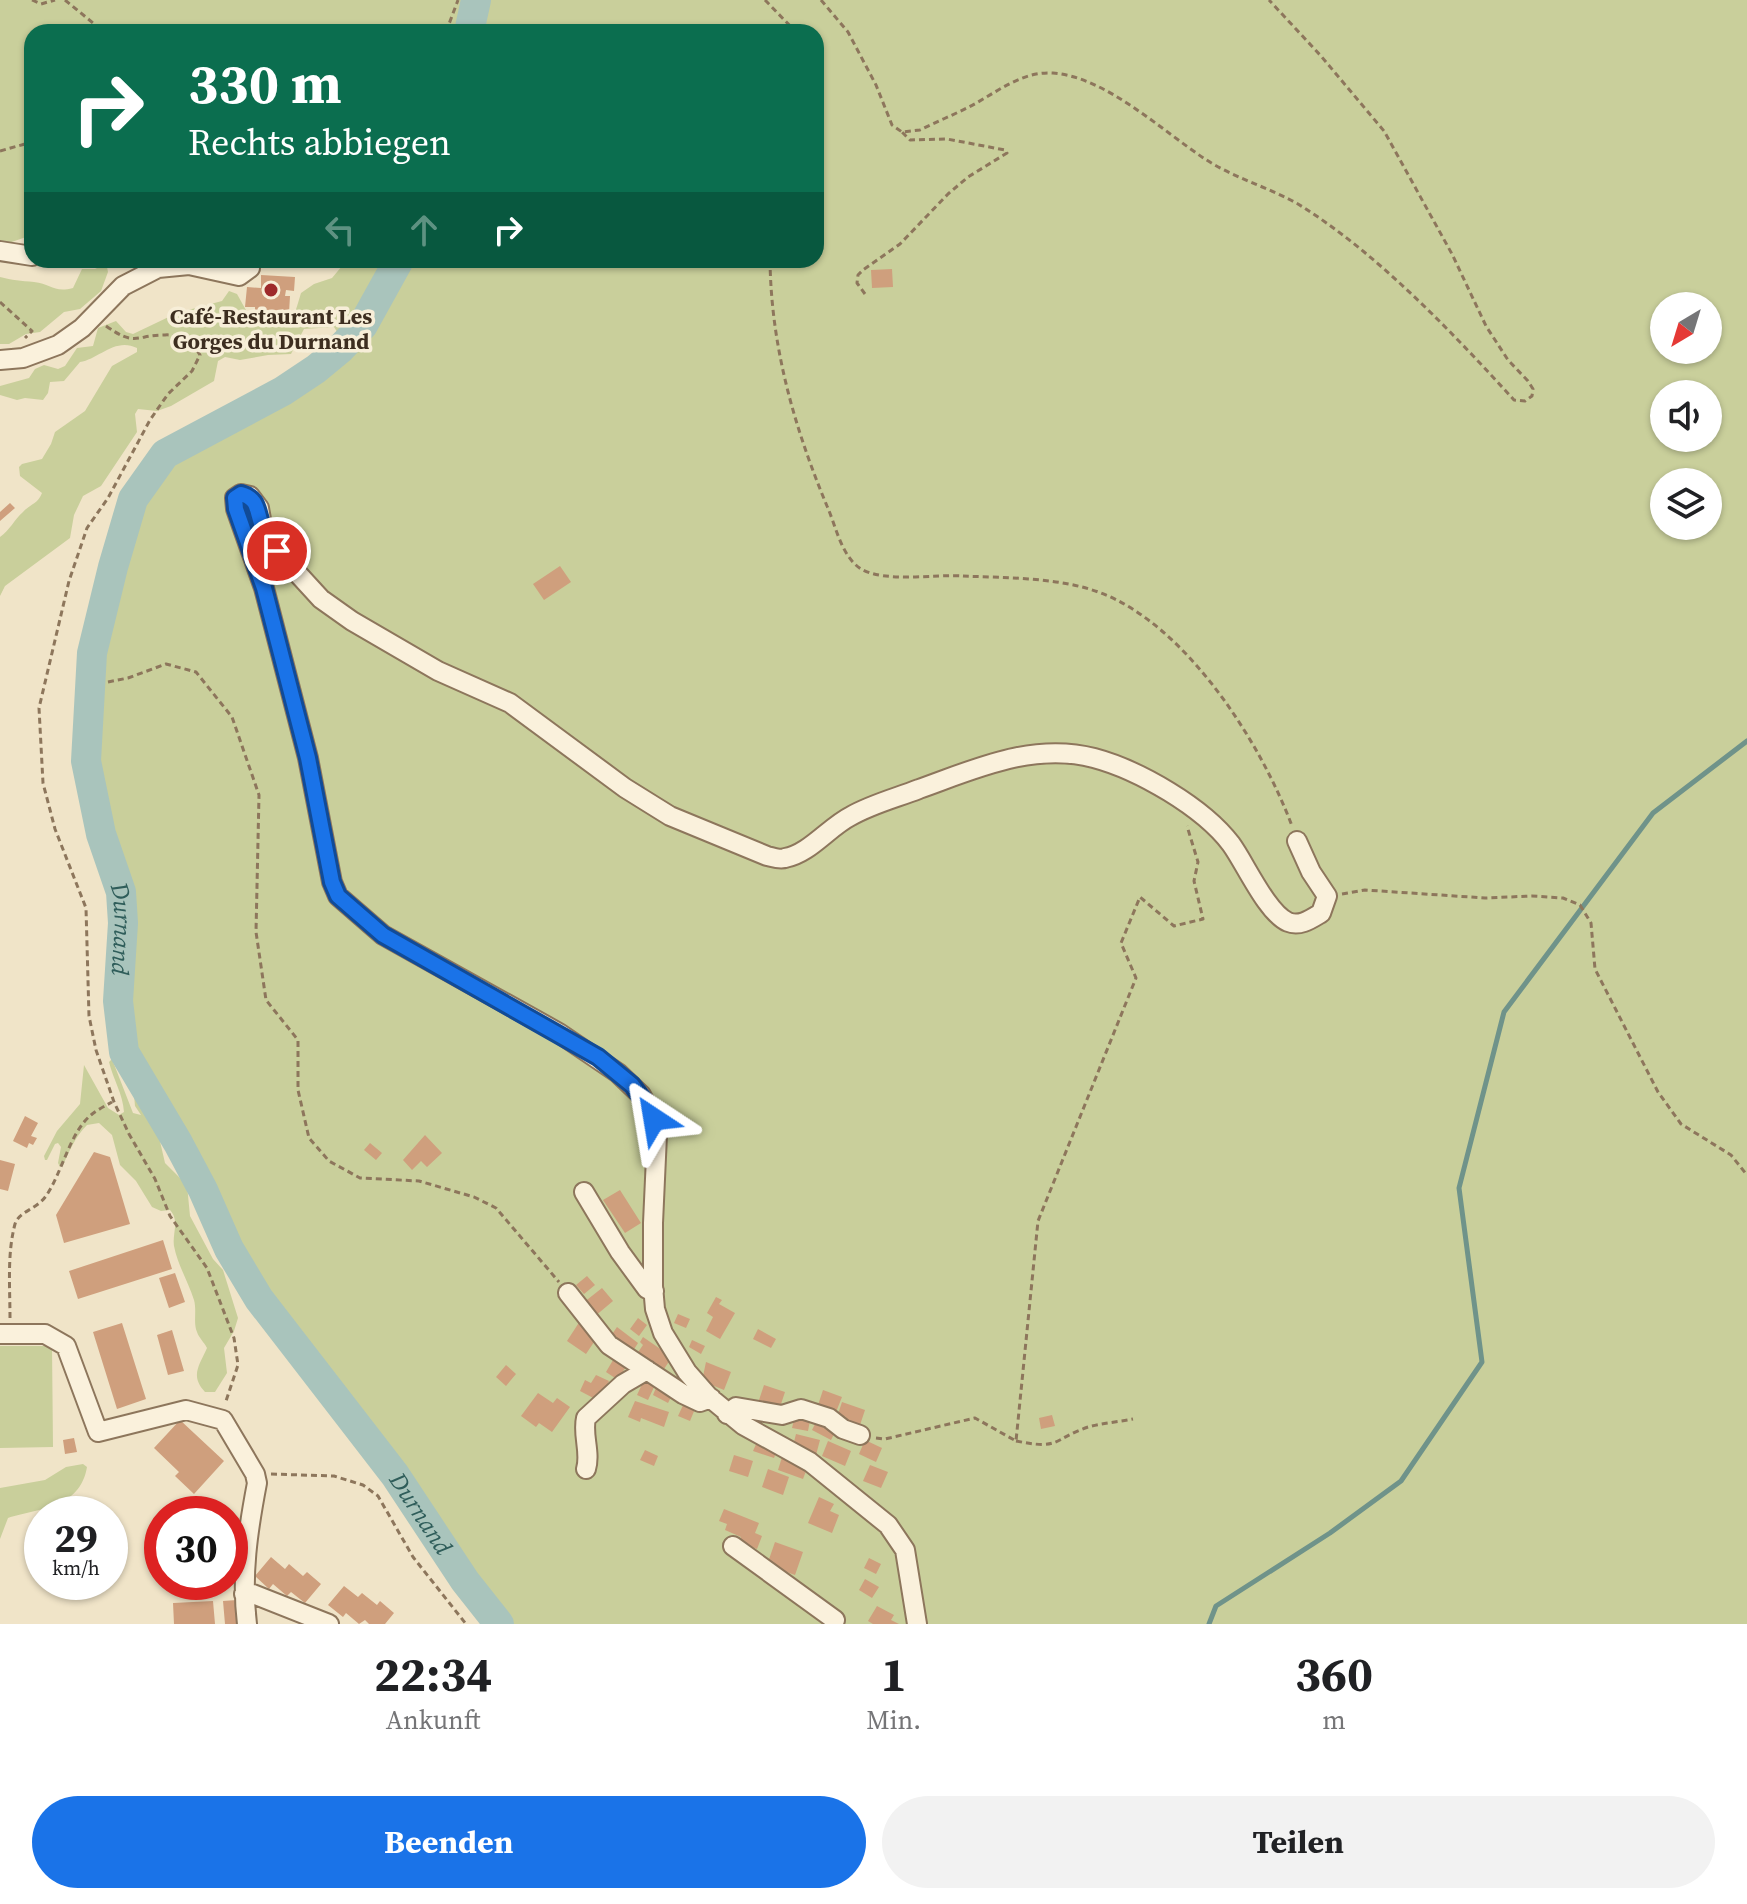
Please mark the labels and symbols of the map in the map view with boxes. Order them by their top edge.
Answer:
marker: Café-Restaurant Les Gorges du Durnand [262,281,280,299]
north arrow [1650,292,1722,364]
place label: Café-Restaurant Les Gorges du Durnand [170,301,372,356]
pin [243,517,311,585]
water label: Durnand [103,877,140,977]
position arrow [612,1077,696,1161]
water label: Durnand [381,1465,460,1561]
speed limit sign: 30 [144,1496,248,1600]

